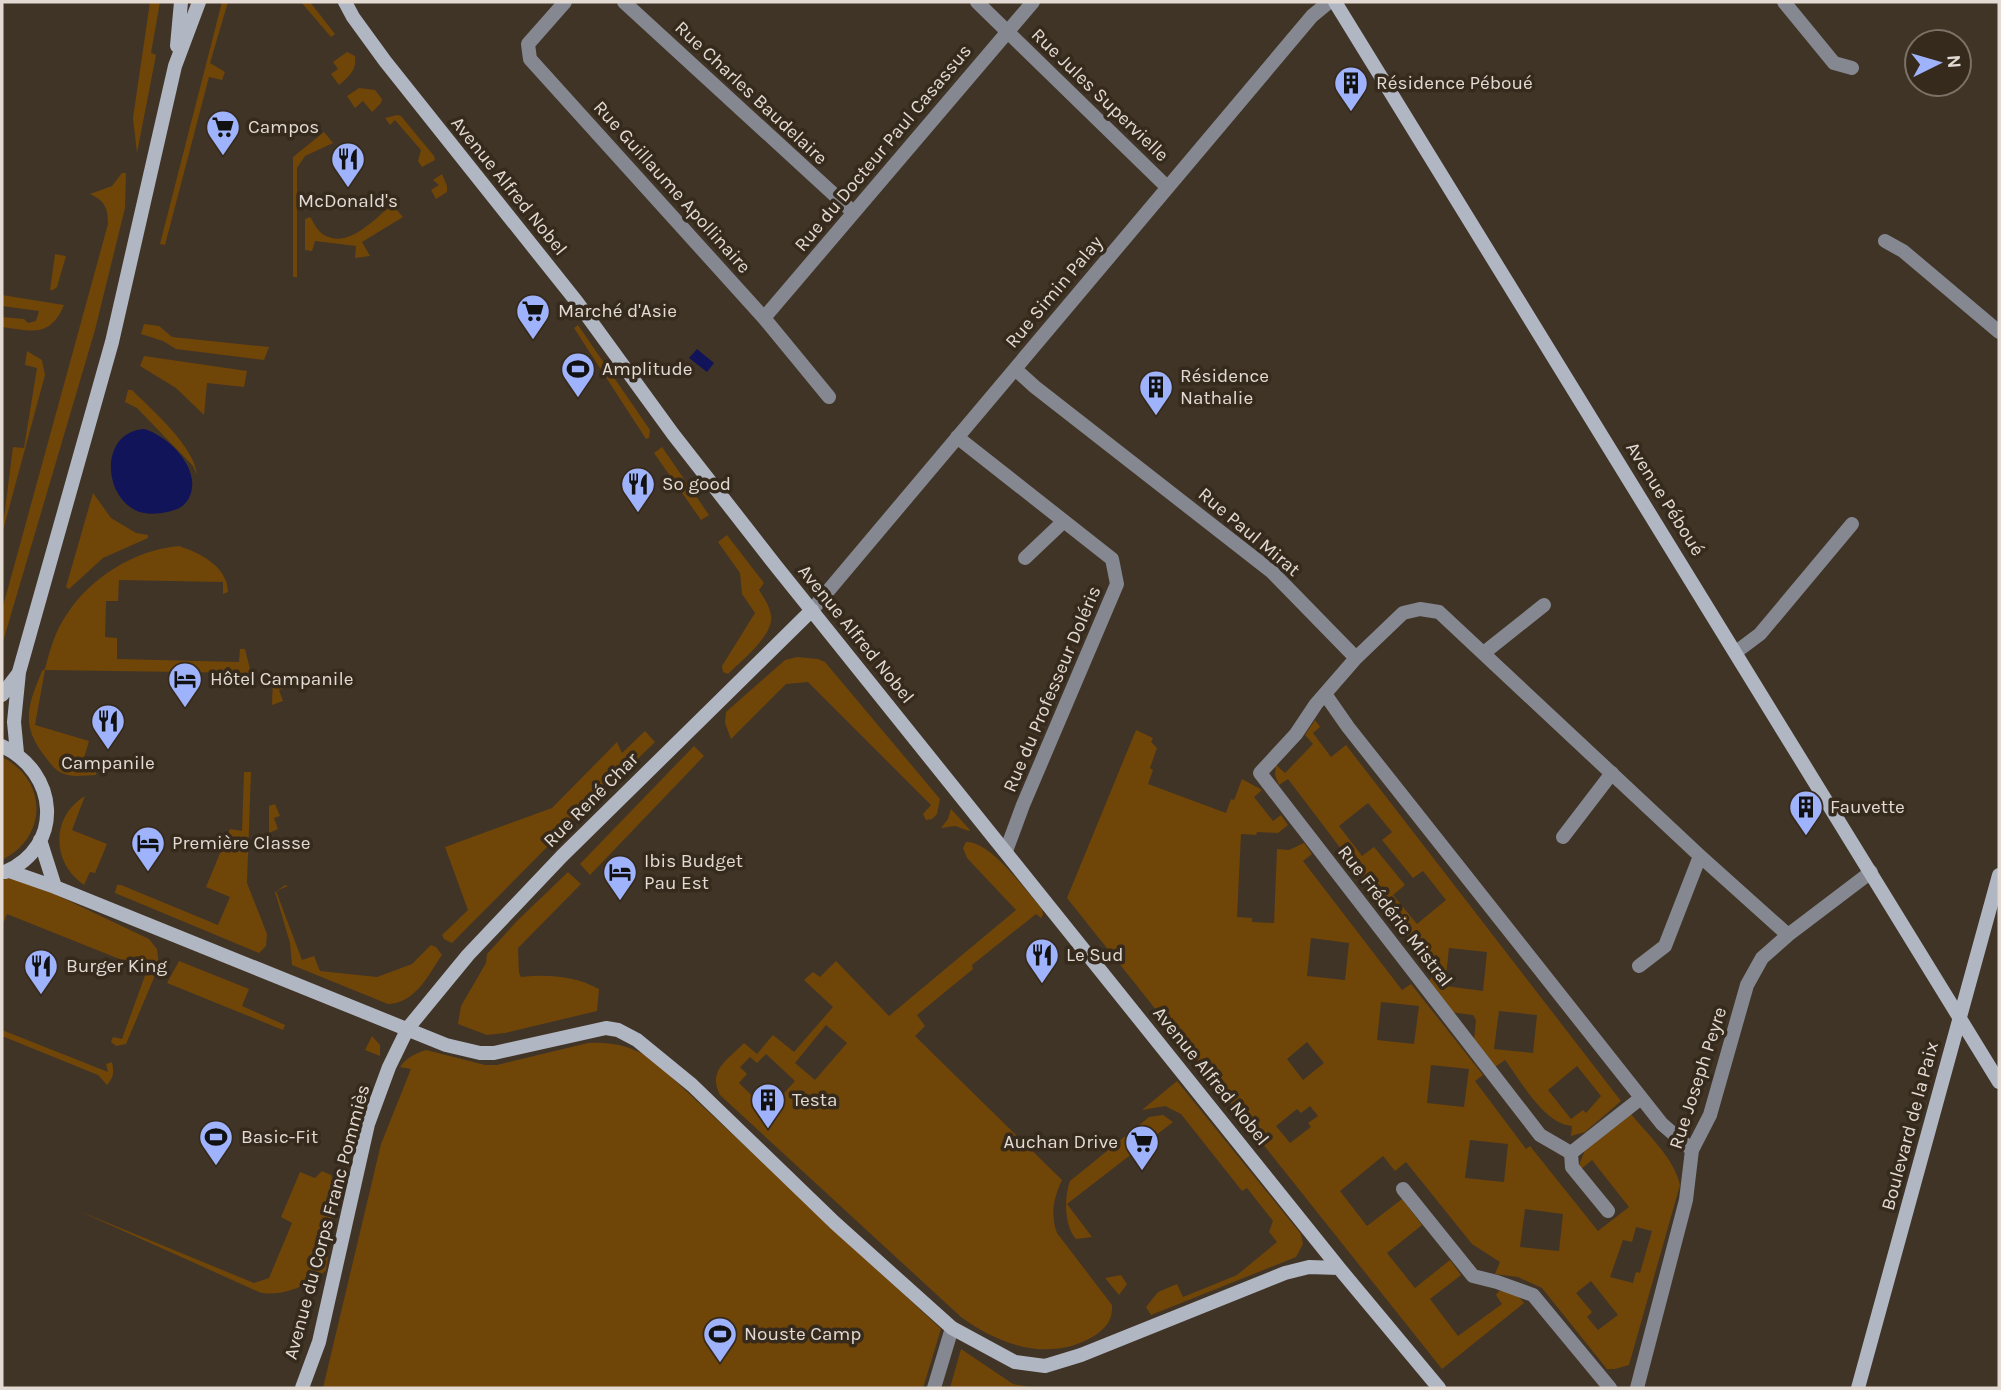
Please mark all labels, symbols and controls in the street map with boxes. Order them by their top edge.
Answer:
street label: Rue Charles Baudelaire [670,17,832,169]
street label: Rue Jules Supervielle [1027,24,1173,166]
north arrow [1903,28,1973,98]
street label: Rue du Docteur Paul Casassus [790,40,976,256]
text: N [1942,54,1965,69]
building icon: Résidence Péboué [1332,64,1370,113]
place label: Résidence Péboué [1376,72,1533,94]
street label: Rue Guillaume Apollinaire [589,96,755,278]
supermarket icon: Campos [204,108,242,157]
street label: Avenue Alfred Nobel [446,112,572,260]
place label: Campos [248,116,319,138]
restaurant icon: McDonald's [329,140,367,189]
place label: McDonald's [298,190,398,212]
street label: Rue Simin Palay [1001,231,1107,353]
supermarket icon: Marché d'Asie [514,292,552,341]
place label: Marché d'Asie [558,300,677,322]
sports icon: Amplitude [559,350,597,399]
place label: Amplitude [602,358,692,380]
place label: Résidence Nathalie [1180,365,1269,409]
building icon: Résidence Nathalie [1137,368,1175,417]
street label: Avenue Péboué [1621,438,1709,560]
restaurant icon: So good [619,465,657,514]
place label: So good [662,473,731,495]
street label: Rue Paul Mirat [1194,483,1304,581]
street label: Avenue Alfred Nobel [793,560,919,708]
street label: Rue du Professeur Doléris [999,583,1105,795]
hotel icon: Hôtel Campanile [166,660,204,709]
place label: Hôtel Campanile [210,668,353,690]
restaurant icon: Campanile [89,702,127,751]
street label: Rue René Char [539,748,643,852]
place label: Campanile [61,752,155,774]
building icon: Fauvette [1787,788,1825,837]
place label: Fauvette [1830,796,1905,818]
hotel icon: Première Classe [129,824,167,873]
place label: Première Classe [172,832,311,854]
street label: Rue Frédéric Mistral [1333,841,1457,991]
place label: Ibis Budget Pau Est [644,850,743,894]
hotel icon: Ibis Budget Pau Est [601,853,639,902]
restaurant icon: Le Sud [1023,936,1061,985]
place label: Le Sud [1066,944,1123,966]
restaurant icon: Burger King [22,947,60,996]
place label: Burger King [66,955,167,977]
street label: Avenue Alfred Nobel [1148,1002,1274,1150]
street label: Rue Joseph Peyre [1665,1004,1731,1152]
street label: Boulevard de la Paix [1877,1039,1943,1213]
building icon: Testa [749,1081,787,1130]
street label: Avenue du Corps Franc Pommiès [280,1082,374,1362]
place label: Testa [792,1089,837,1111]
sports icon: Basic-Fit [197,1118,235,1167]
supermarket icon: Auchan Drive [1123,1123,1161,1172]
place label: Basic-Fit [241,1126,318,1148]
place label: Auchan Drive [1003,1131,1118,1153]
sports icon: Nouste Camp [701,1315,739,1364]
place label: Nouste Camp [744,1323,861,1345]

